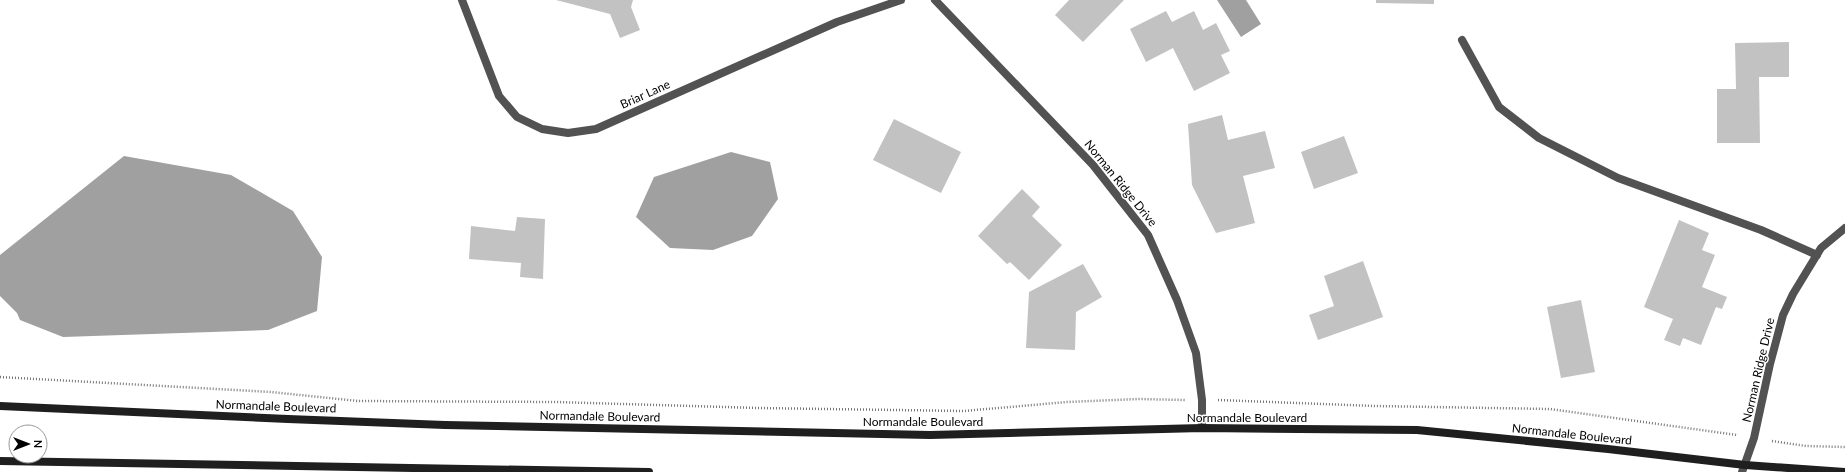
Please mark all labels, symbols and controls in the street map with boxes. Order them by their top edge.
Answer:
street label: Briar Lane [618,76,672,112]
street label: Norman Ridge Drive [1082,137,1160,229]
street label: Norman Ridge Drive [1739,316,1777,424]
street label: Normandale Boulevard [215,396,337,416]
street label: Normandale Boulevard [540,407,660,425]
street label: Normandale Boulevard [1187,410,1307,425]
street label: Normandale Boulevard [863,414,983,429]
street label: Normandale Boulevard [1511,420,1633,448]
north arrow [8,424,48,464]
text: N [32,440,45,448]

